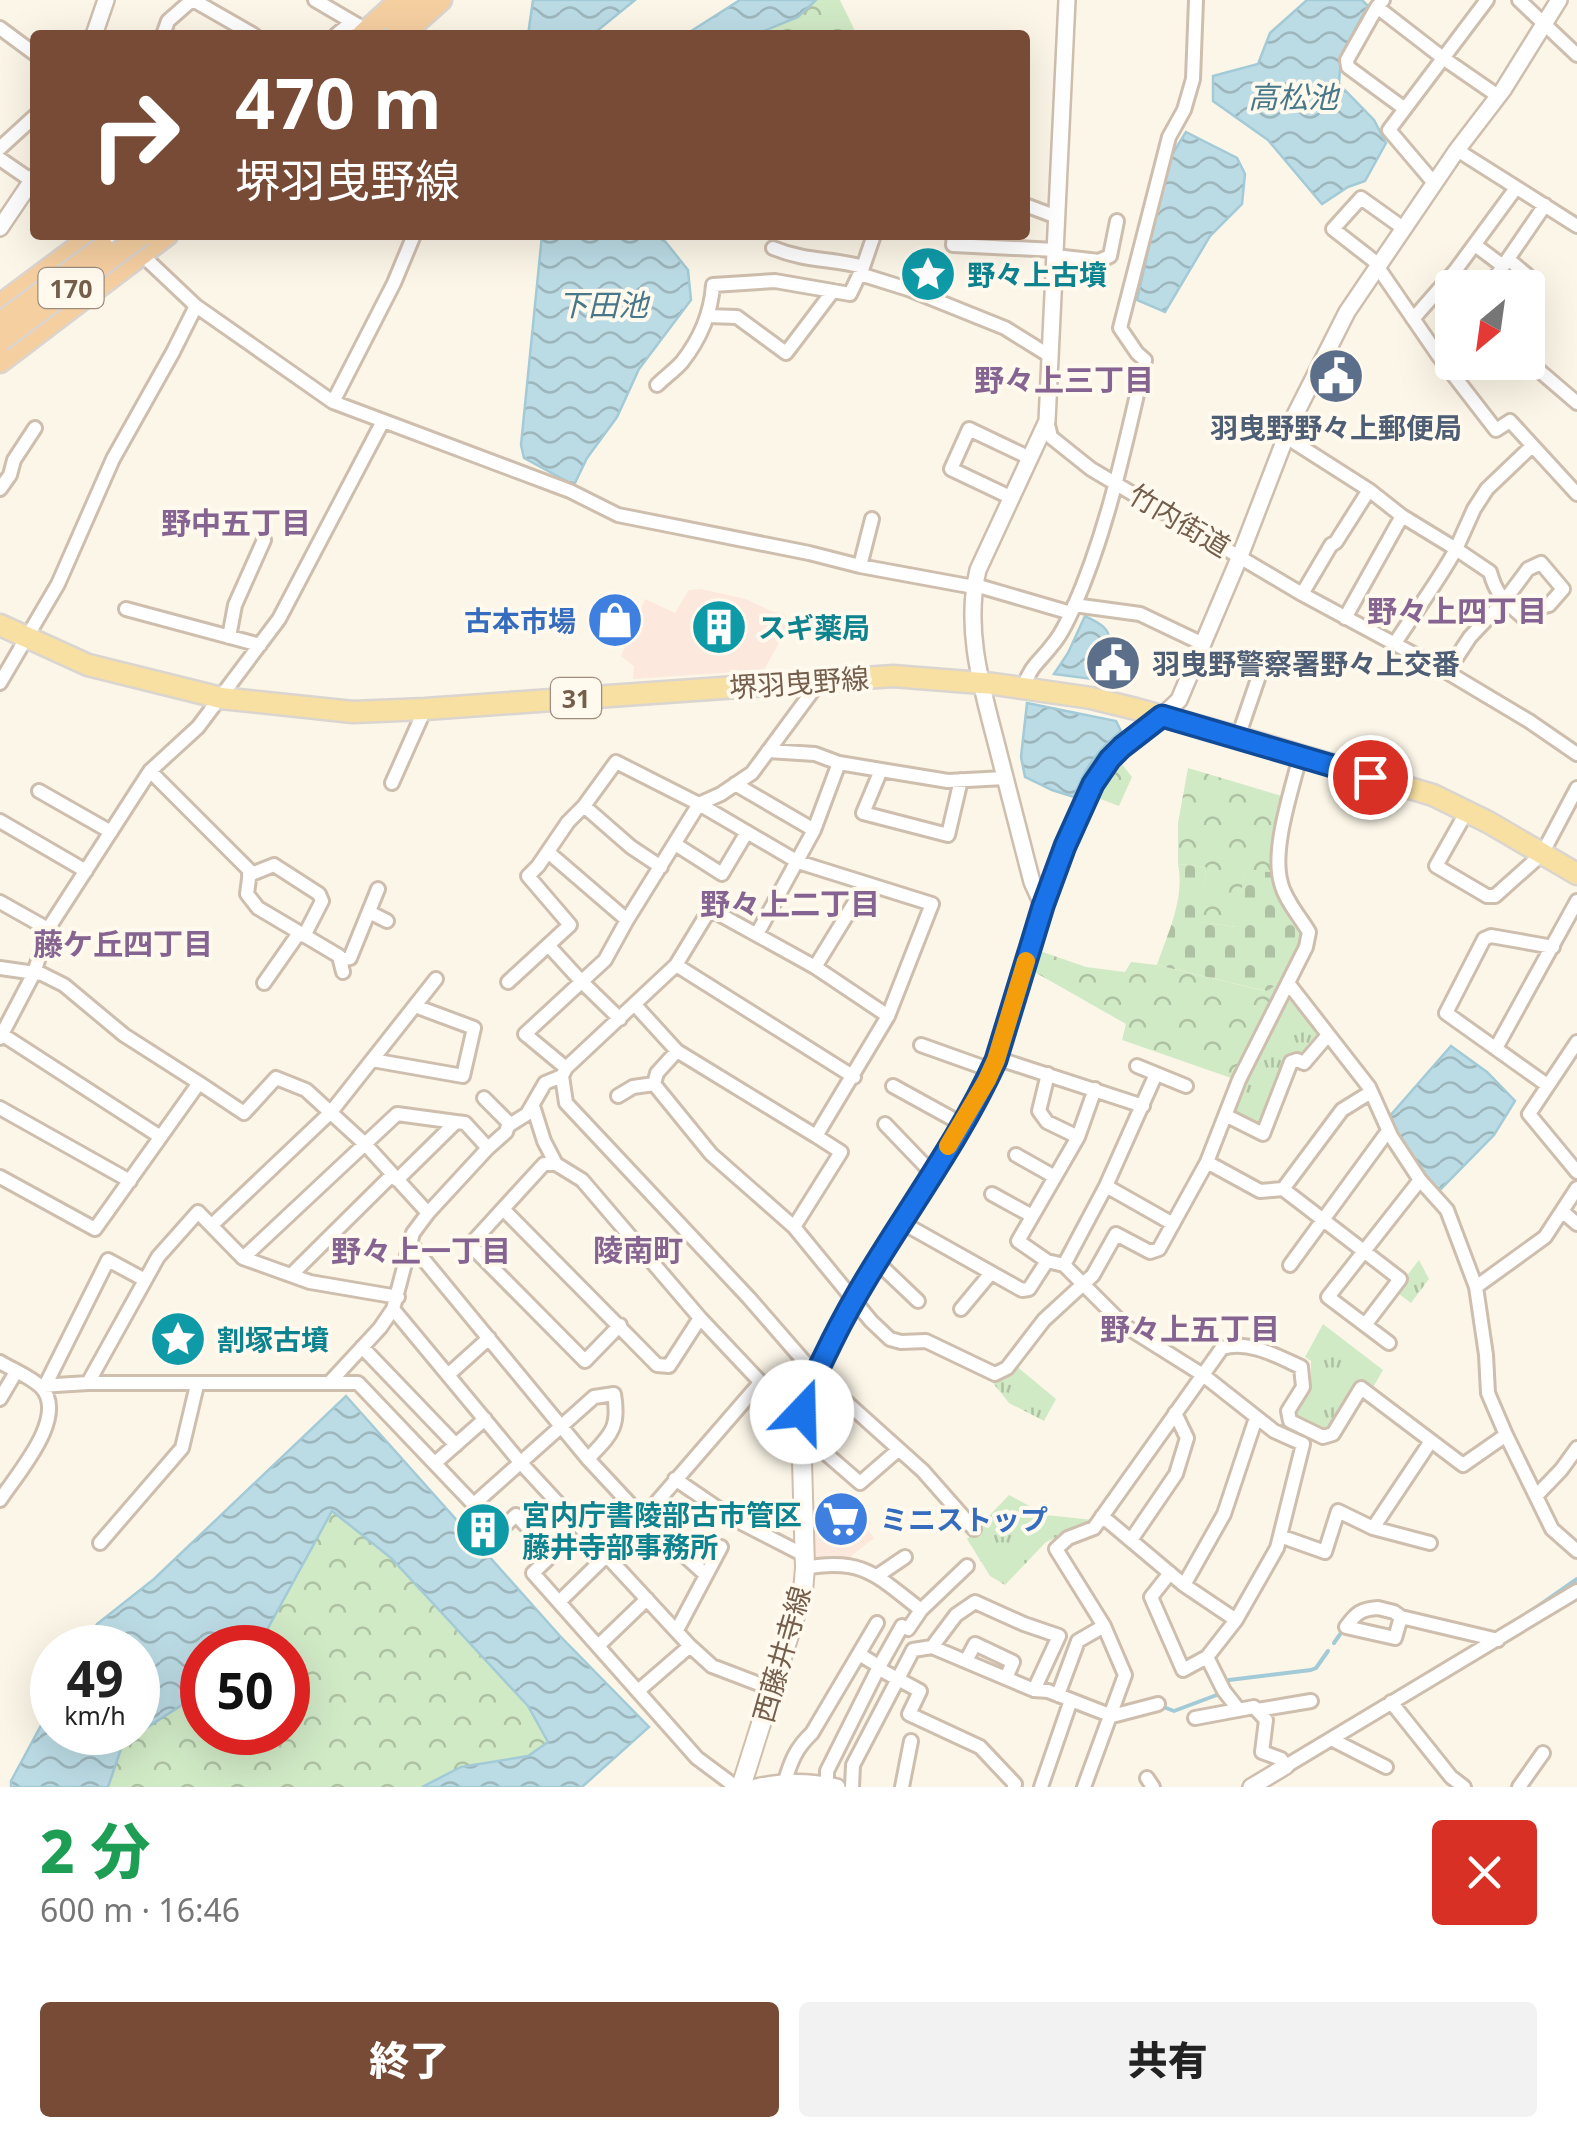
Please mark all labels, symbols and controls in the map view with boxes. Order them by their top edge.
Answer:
text: 470 m [235,54,442,150]
icon: right [70,70,200,200]
water label: 高松池 [1248,76,1341,117]
text: 堺羽曳野線 [235,149,460,210]
place icon: 野々上古墳 [898,244,958,304]
place label: 野々上古墳 [967,255,1107,293]
road number: 170 [38,268,104,308]
north arrow [1435,270,1545,380]
map controls [1435,270,1545,380]
water label: 下田池 [558,284,651,325]
public building icon: 羽曳野野々上郵便局 [1306,346,1366,406]
district label: 野々上三丁目 [974,359,1154,400]
place label: 羽曳野野々上郵便局 [1210,408,1462,446]
street label: 竹内街道 [1122,475,1238,565]
district label: 野中五丁目 [161,502,311,543]
shop icon: 古本市場 [585,590,645,650]
district label: 野々上四丁目 [1367,590,1547,631]
building icon: スギ薬局 [689,597,749,657]
place label: 古本市場 [464,601,576,639]
place label: スギ薬局 [758,608,870,646]
public building icon: 羽曳野警察署野々上交番 [1083,633,1143,693]
place label: 羽曳野警察署野々上交番 [1152,644,1460,682]
street label: 堺羽曳野線 [728,658,870,706]
road number: 31 [551,678,601,718]
pin [1328,735,1413,820]
icon: arrive [1343,750,1398,805]
district label: 野々上二丁目 [700,883,880,924]
district label: 藤ケ丘四丁目 [33,923,213,964]
district label: 陵南町 [593,1229,683,1270]
district label: 野々上一丁目 [331,1230,511,1271]
district label: 野々上五丁目 [1100,1308,1280,1349]
place icon: 割塚古墳 [148,1309,208,1369]
place label: 割塚古墳 [217,1320,329,1358]
position arrow [750,1360,854,1464]
supermarket icon: ミニストップ [811,1489,871,1549]
place label: 宮内庁書陵部古市管区 藤井寺部事務所 [522,1495,802,1565]
building icon: 宮内庁書陵部古市管区 藤井寺部事務所 [453,1500,513,1560]
place label: ミニストップ [880,1500,1048,1538]
street label: 西藤井寺線 [743,1581,819,1727]
speed limit sign: 50 [180,1625,310,1755]
text: 49 [66,1644,124,1712]
text: km/h [64,1698,126,1732]
text: 2 分 [40,1809,150,1891]
button: close [1432,1820,1537,1925]
text: 600 m · 16:46 [40,1888,240,1931]
button: 終了 [40,2002,779,2117]
button: 共有 [799,2002,1537,2117]

